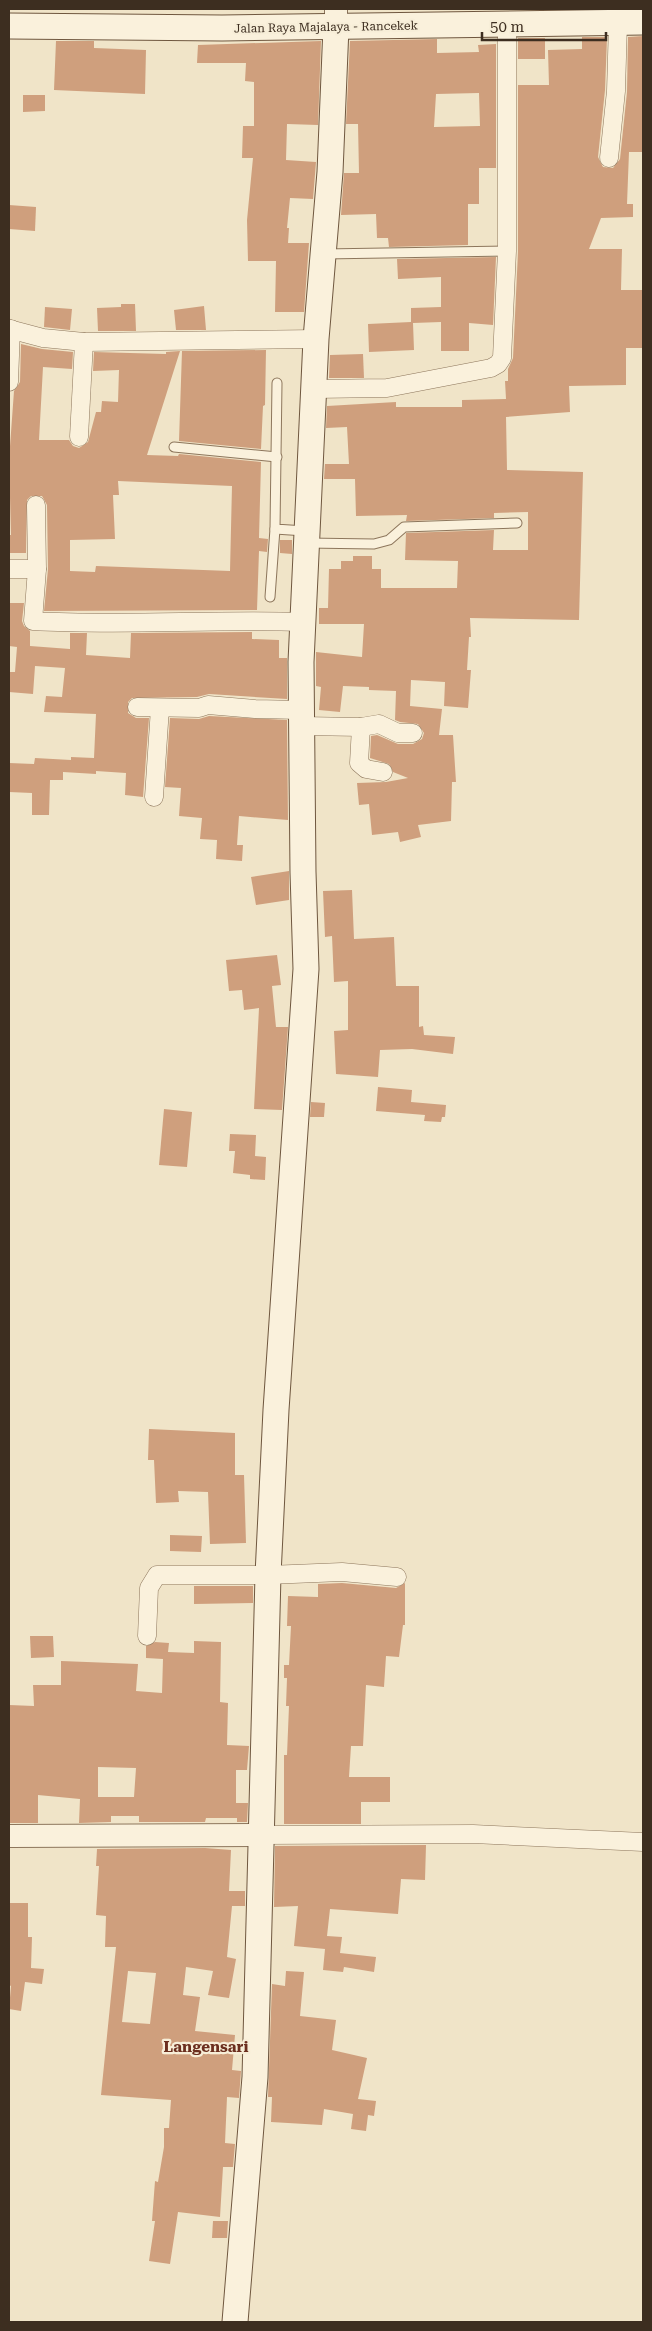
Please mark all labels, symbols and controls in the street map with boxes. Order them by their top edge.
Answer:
scale bar [482,10,606,42]
street label: Jalan Raya Majalaya - Rancekek [234,18,419,36]
text: 50 m [490,18,525,36]
district label: Langensari [164,2038,248,2056]

